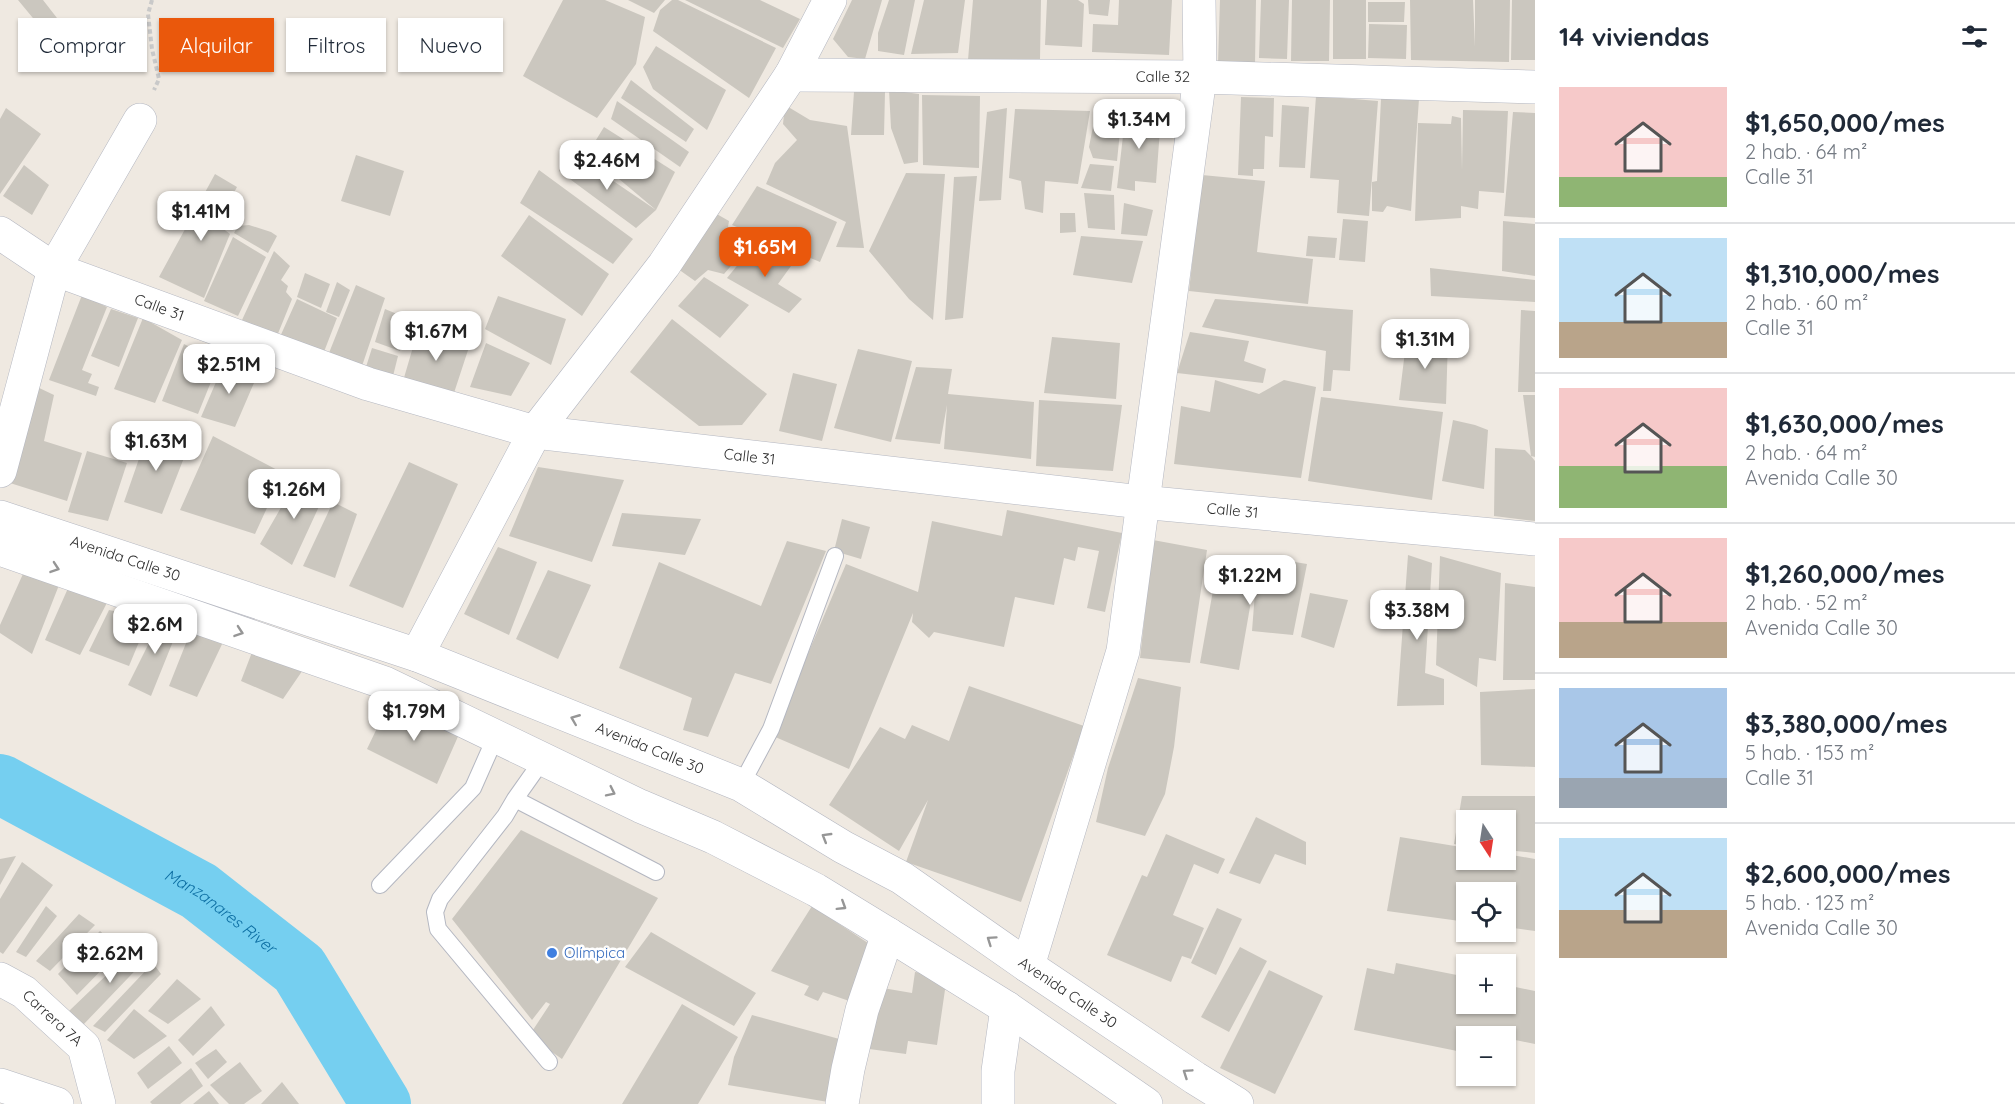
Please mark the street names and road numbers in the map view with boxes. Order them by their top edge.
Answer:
street label: Calle 32 [1136,67,1190,86]
street label: Calle 31 [132,289,187,325]
street label: Calle 31 [723,444,776,469]
street label: Calle 31 [1206,498,1259,522]
street label: Avenida Calle 30 [68,531,183,585]
street label: Avenida Calle 30 [593,718,707,778]
street label: Avenida Calle 30 [1015,952,1121,1032]
street label: Carrera 7A [19,985,87,1050]

